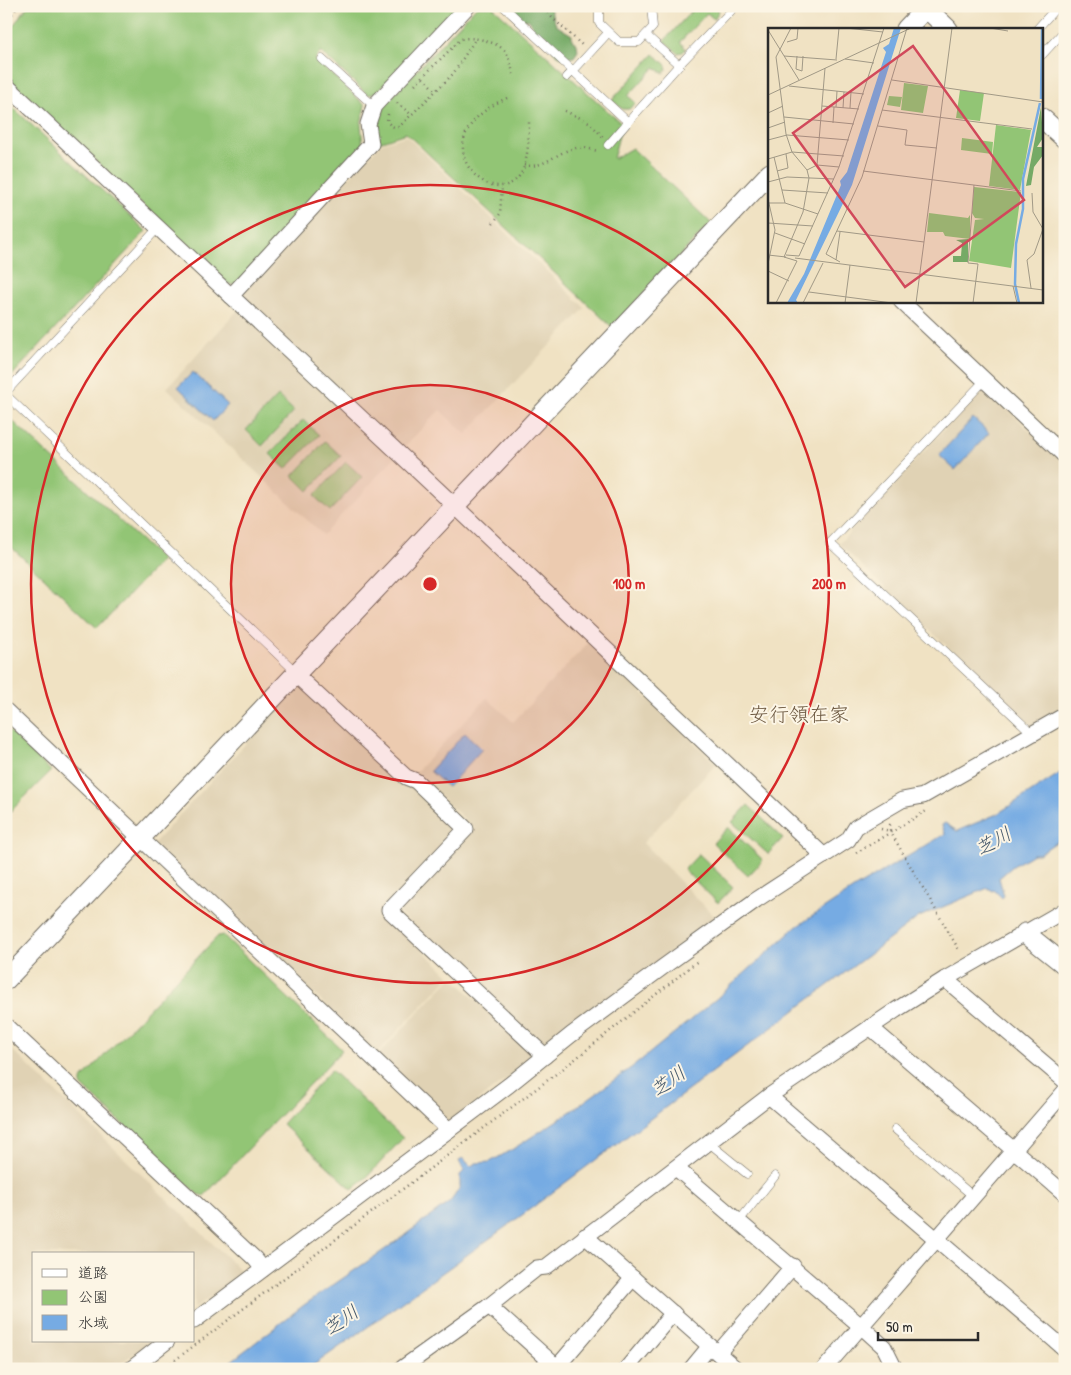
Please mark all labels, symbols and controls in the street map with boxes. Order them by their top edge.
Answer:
inset map [768,28,1044,302]
text: 100 m [613,573,645,594]
text: 200 m [812,573,846,594]
centre of rings [421,575,439,593]
district label: 安行領在家 [749,700,849,727]
water label: 芝川 [970,820,1016,862]
water label: 芝川 [645,1059,691,1103]
legend [32,1252,195,1342]
text: 道路 [78,1262,108,1283]
text: 公園 [78,1286,108,1307]
water label: 芝川 [318,1298,364,1342]
scale bar [878,1310,978,1342]
text: 水域 [78,1312,108,1333]
text: 50 m [886,1316,913,1337]

